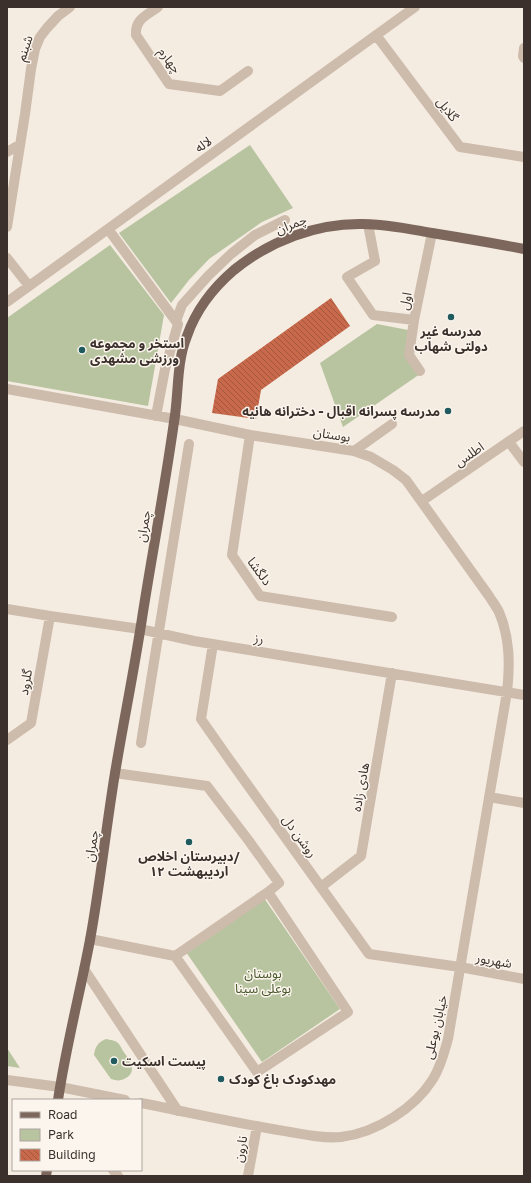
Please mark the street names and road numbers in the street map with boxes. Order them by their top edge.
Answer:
street label: شبنم [12,33,39,64]
street label: چهارم [153,44,185,78]
street label: گلایل [433,94,463,126]
street label: لاله [191,132,215,156]
street label: چمران [273,211,310,239]
street label: اول [395,291,416,312]
street label: بوستان [312,423,352,446]
street label: اطلس [451,438,487,470]
street label: چمران [132,509,156,544]
street label: دلگشا [244,554,276,588]
street label: رز [252,629,265,647]
street label: گلرود [15,667,35,696]
street label: هادی زاده [348,761,373,813]
street label: روشن دل [278,812,321,861]
street label: چمران [81,829,103,863]
street label: شهریور [474,949,513,972]
street label: خیابان بوعلی [420,993,451,1061]
street label: نارون [230,1134,251,1164]

